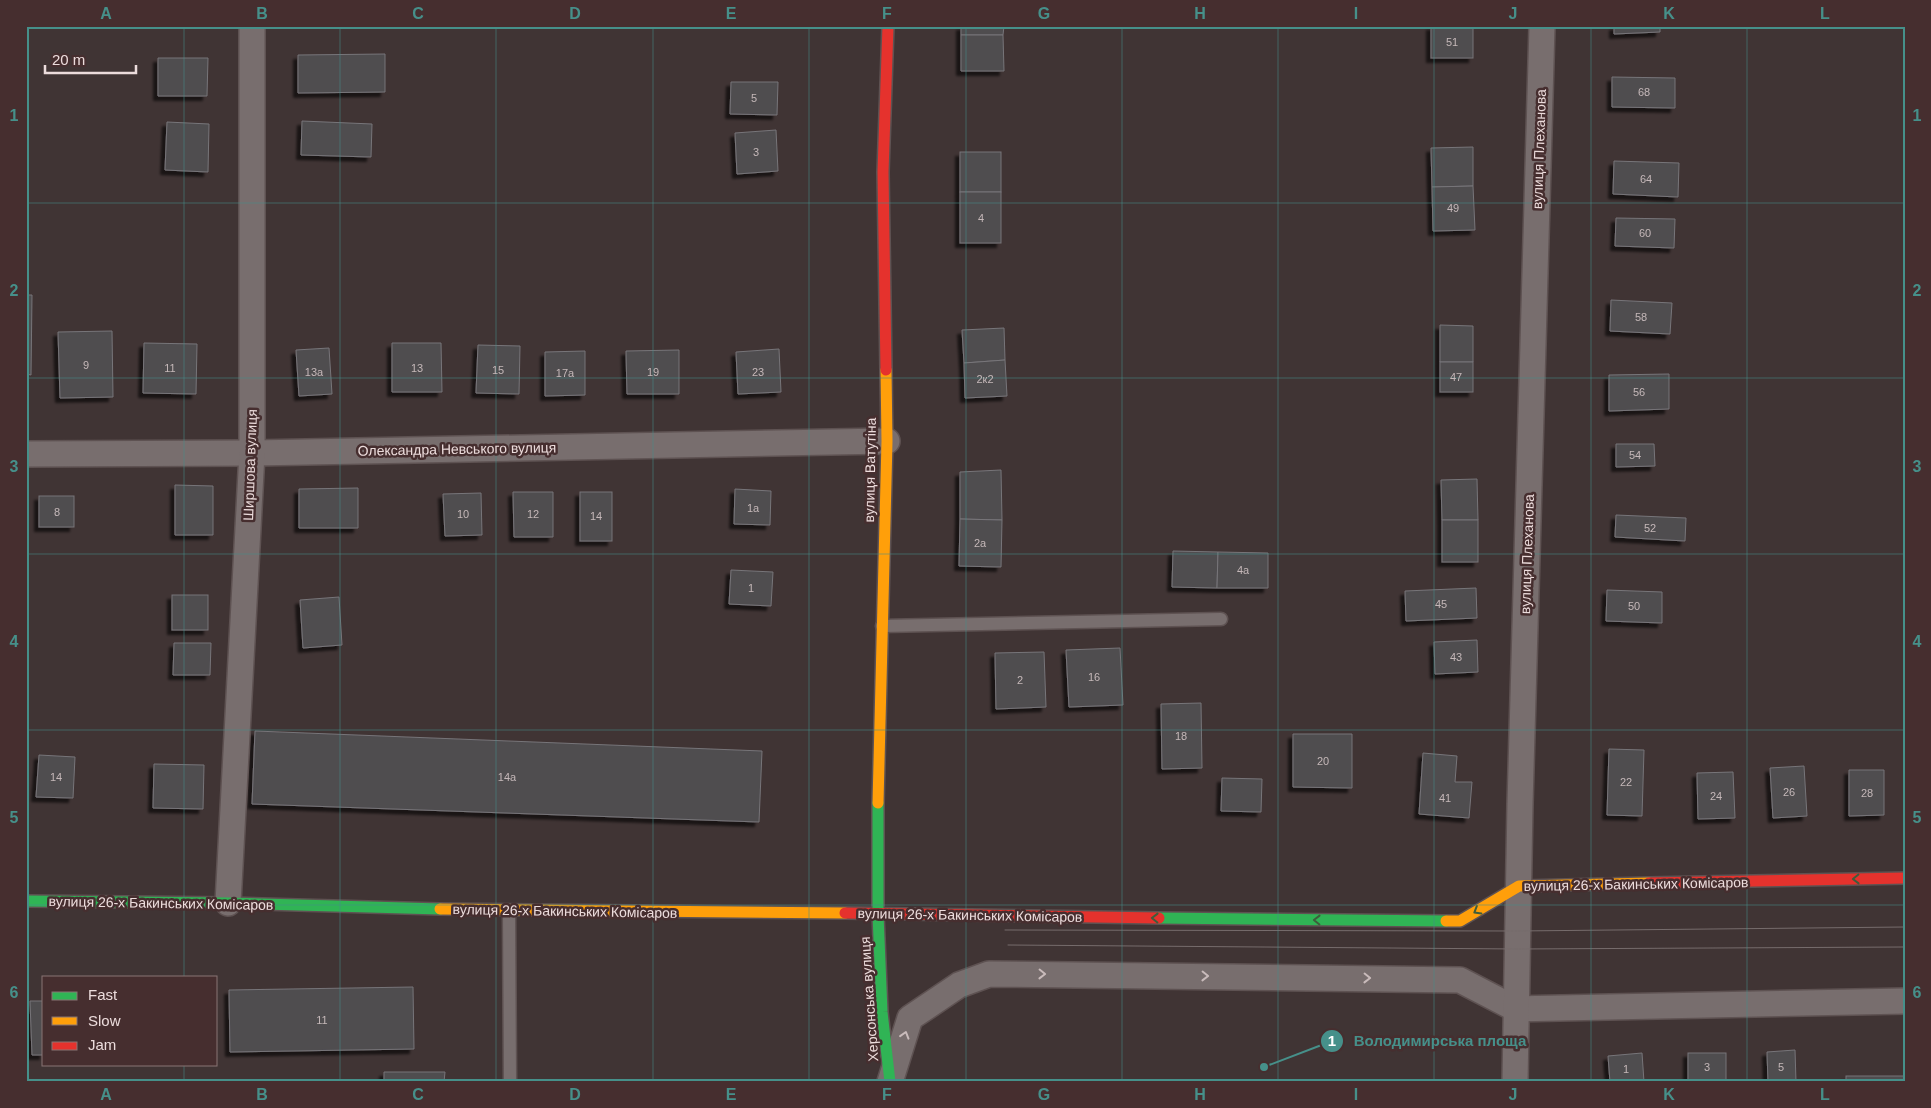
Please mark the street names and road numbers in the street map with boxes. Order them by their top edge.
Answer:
street label: вулиця Плеханова [1529,88,1549,209]
street label: Ширшова вулиця [240,409,260,521]
street label: вулиця Ватутіна [861,417,879,522]
street label: Олександра Невського вулиця [358,439,556,459]
street label: вулиця Плеханова [1517,493,1537,614]
street label: вулиця 26-х Бакинських Комісаров [1524,874,1748,894]
street label: вулиця 26-х Бакинських Комісаров [49,893,273,913]
street label: вулиця 26-х Бакинських Комісаров [453,901,677,921]
street label: вулиця 26-х Бакинських Комісаров [858,905,1082,925]
street label: Херсонська вулиця [857,936,881,1062]

